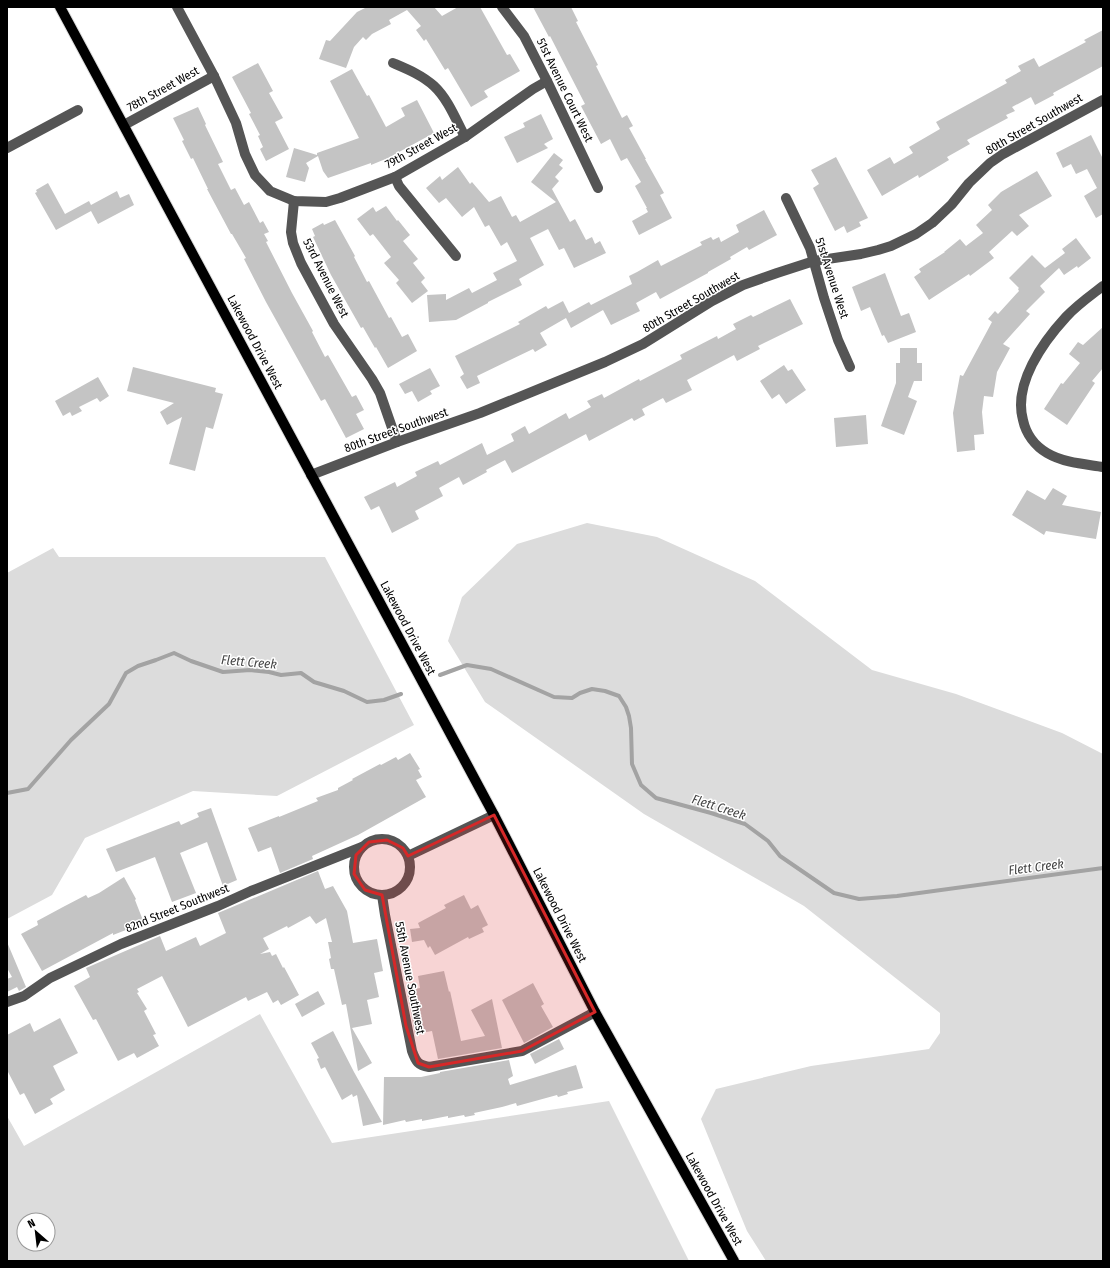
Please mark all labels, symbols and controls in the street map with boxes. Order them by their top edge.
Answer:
street label: 51st Avenue Court West [534,36,596,144]
street label: 78th Street West [125,63,201,114]
street label: 80th Street Southwest [983,91,1085,157]
street label: 79th Street West [383,121,459,171]
street label: 53rd Avenue West [300,236,352,320]
street label: 51st Avenue West [812,236,852,320]
street label: 80th Street Southwest [640,269,742,335]
street label: Lakewood Drive West [224,293,286,391]
street label: 80th Street Southwest [342,405,450,455]
street label: Lakewood Drive West [377,579,439,677]
water label: Flett Creek [221,652,278,672]
water label: Flett Creek [690,791,748,823]
water label: Flett Creek [1007,856,1065,878]
street label: Lakewood Drive West [530,865,590,965]
street label: 82nd Street Southwest [123,881,231,935]
street label: 55th Avenue Southwest [392,920,428,1036]
street label: Lakewood Drive West [683,1150,745,1248]
north arrow [16,1212,56,1252]
text: N [26,1216,38,1231]

